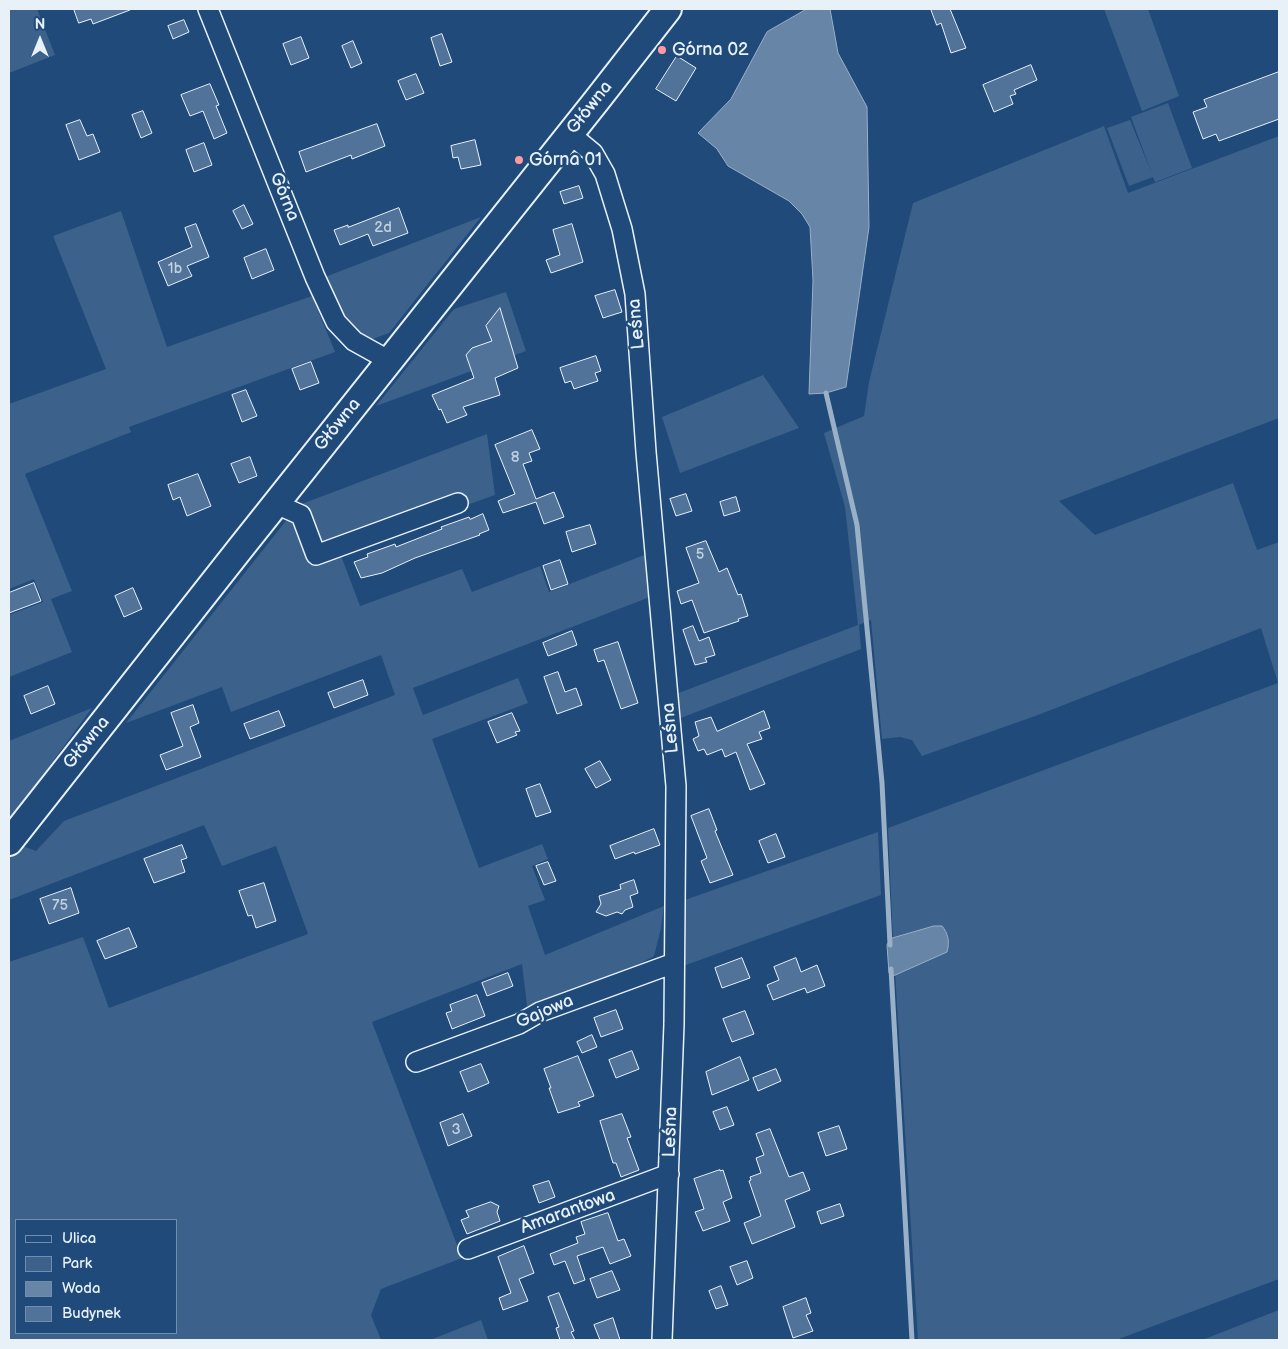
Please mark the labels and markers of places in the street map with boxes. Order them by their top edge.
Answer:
place label: Górna 02 [672,39,749,61]
marker: Górna 02 [656,44,668,56]
place label: Górna 01 [529,149,602,171]
marker: Górna 01 [513,154,525,166]

